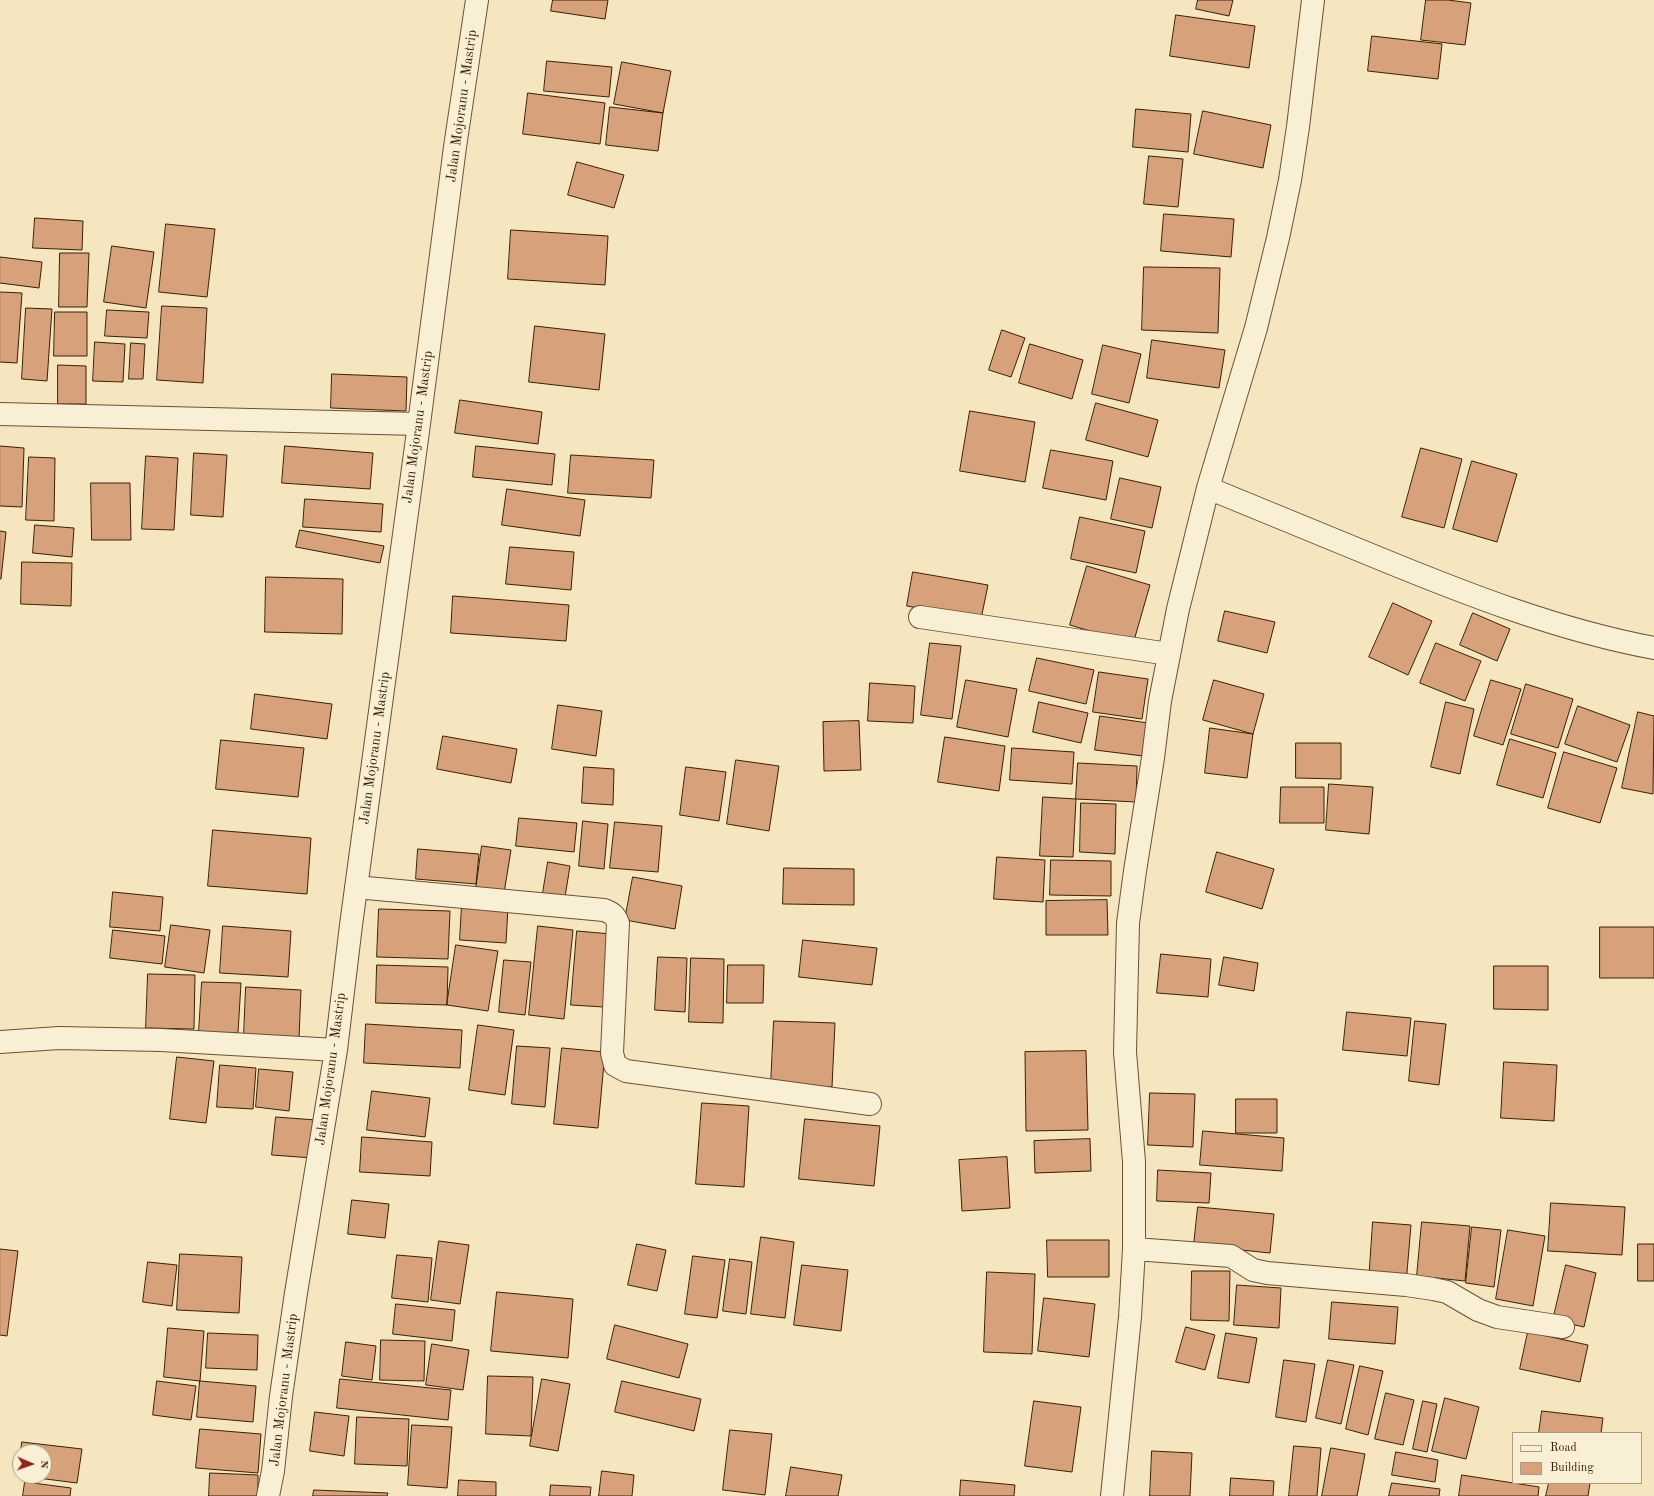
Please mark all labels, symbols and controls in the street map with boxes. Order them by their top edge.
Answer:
street label: Jalan Mojoranu - Mastrip [443,29,481,183]
street label: Jalan Mojoranu - Mastrip [399,350,437,504]
street label: Jalan Mojoranu - Mastrip [356,671,394,825]
street label: Jalan Mojoranu - Mastrip [312,992,350,1146]
street label: Jalan Mojoranu - Mastrip [266,1313,302,1467]
legend [1512,1432,1642,1484]
text: Road [1550,1442,1577,1454]
north arrow [12,1444,52,1484]
text: N [38,1460,49,1469]
text: Building [1550,1462,1594,1474]

